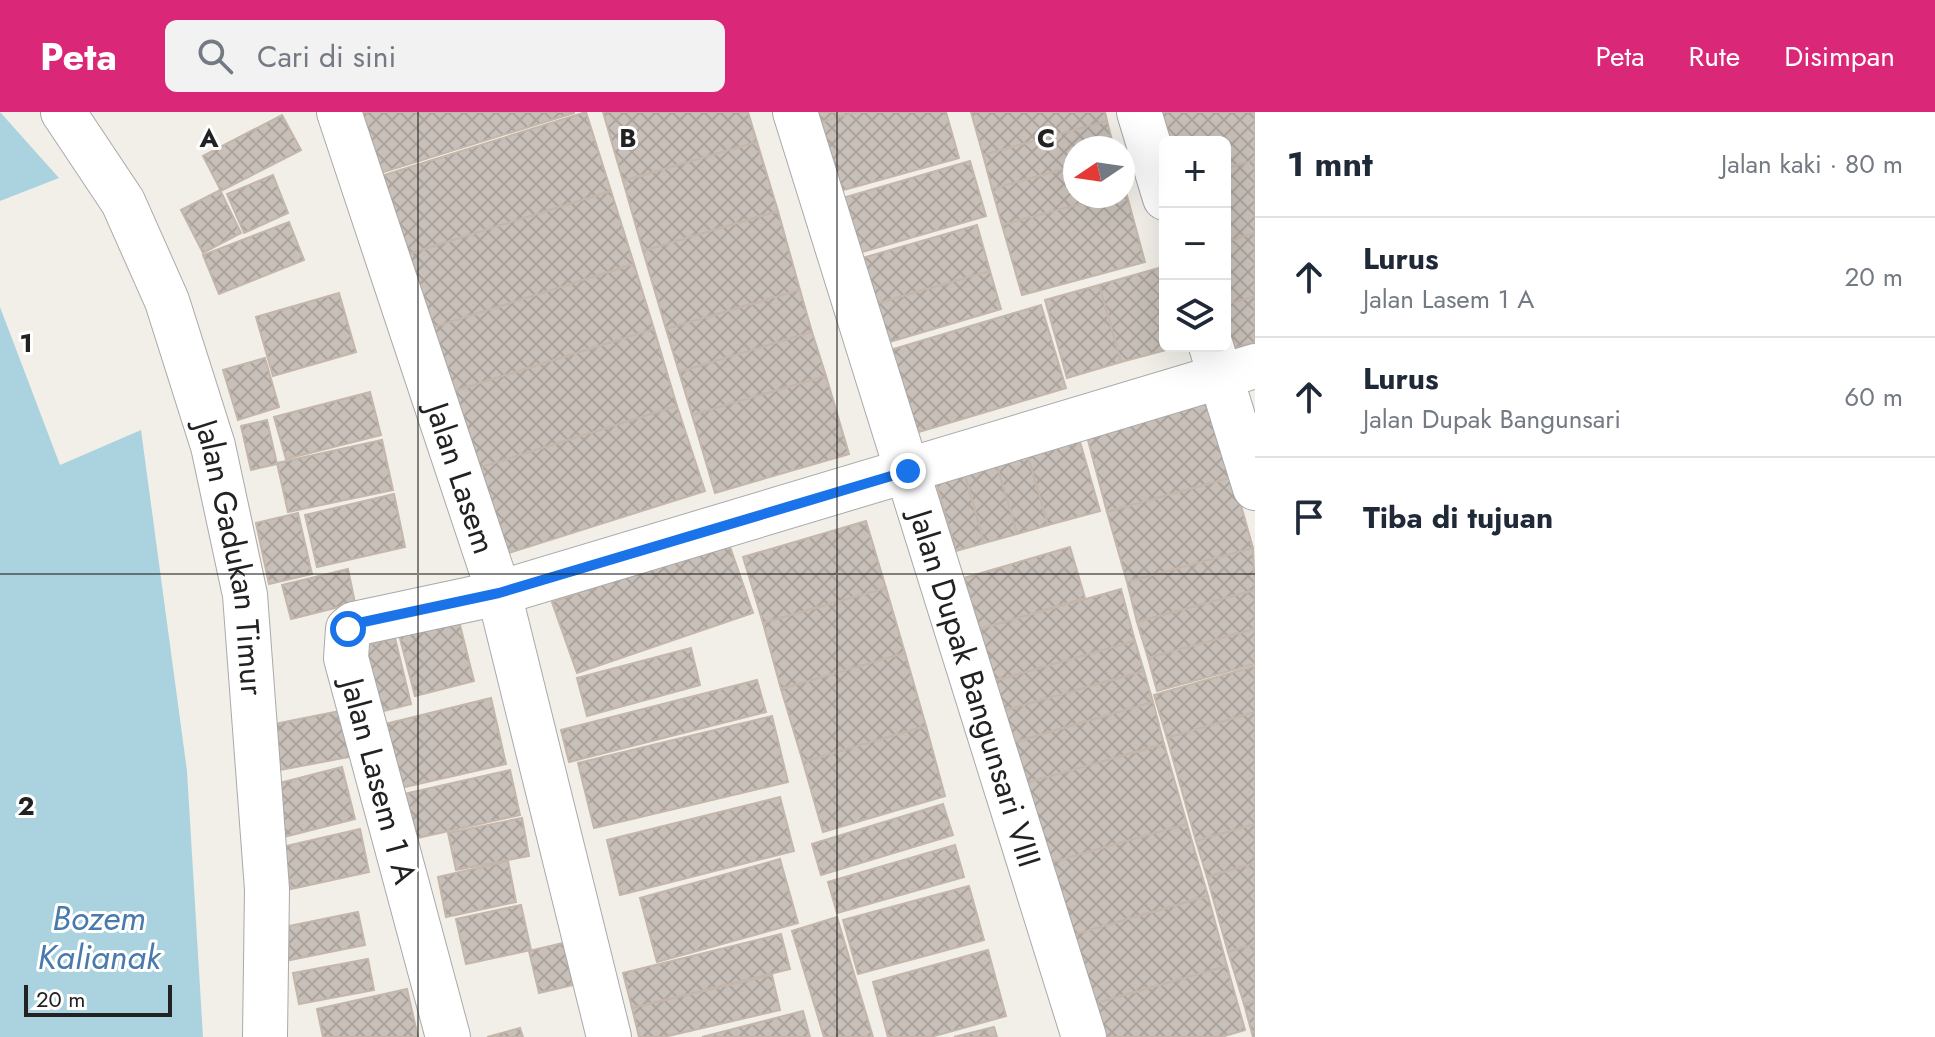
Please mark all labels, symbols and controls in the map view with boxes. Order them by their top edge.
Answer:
search box [165,20,725,92]
text: Peta [40,29,117,84]
icon: search [193,34,237,78]
text: Cari di sini [257,35,396,78]
text: Peta [1595,36,1645,77]
text: Rute [1689,36,1740,77]
text: Disimpan [1784,36,1895,77]
text: A [198,119,219,157]
text: B [619,119,637,157]
text: C [1037,119,1055,157]
north arrow [1063,136,1135,208]
map controls [1159,136,1231,352]
button: + [1159,136,1231,208]
text: 1 mnt [1287,140,1373,189]
text: Jalan kaki · 80 m [1721,145,1903,183]
button: − [1159,208,1231,280]
text: Lurus [1363,237,1439,280]
icon: ahead [1287,255,1331,299]
text: 20 m [1845,258,1903,296]
button: layers [1159,280,1231,352]
text: Jalan Lasem 1 A [1363,280,1535,318]
text: 1 [19,324,33,362]
text: Lurus [1363,357,1439,400]
icon: ahead [1287,375,1331,419]
text: 60 m [1844,378,1903,416]
street label: Jalan Lasem [413,393,507,560]
text: Jalan Dupak Bangunsari [1363,400,1621,438]
street label: Jalan Gadukan Timur [182,410,275,697]
route end [890,453,926,489]
icon: arrive [1287,495,1331,539]
text: Tiba di tujuan [1363,496,1553,539]
street label: Jalan Dupak Bangunsari VIII [896,500,1053,873]
route start [330,611,366,647]
street label: Jalan Lasem 1 A [328,669,429,889]
text: 2 [17,787,35,825]
water label: Bozem Kalianak [37,894,162,982]
scale bar [24,981,172,1017]
text: 20 m [36,983,85,1015]

